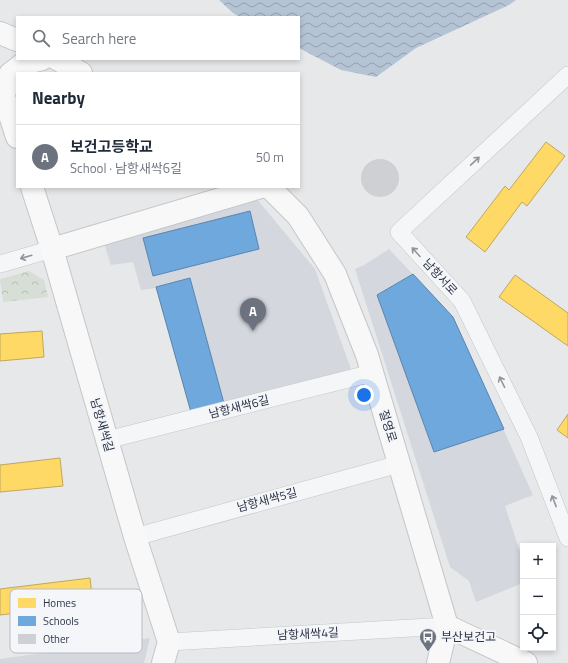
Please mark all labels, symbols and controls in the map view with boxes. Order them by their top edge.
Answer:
search box [16,16,300,60]
icon: search [30,27,52,49]
text: Search here [62,27,136,50]
text: Nearby [32,85,85,111]
text: 보건고등학교 [70,135,153,158]
text: A [41,147,49,167]
text: 50 m [256,147,284,167]
one-way arrow [470,157,480,166]
text: School · 남항새싹6길 [70,158,182,178]
one-way arrow [412,247,421,257]
one-way arrow [20,253,33,261]
street label: 남항서로 [418,254,462,299]
pin: A [240,298,266,331]
one-way arrow [498,376,505,388]
your location [354,385,374,405]
street label: 남항새싹6길 [207,390,271,423]
street label: 남항새싹길 [86,396,119,454]
street label: 절영로 [375,407,402,444]
street label: 남항새싹5길 [235,482,299,517]
one-way arrow [549,496,557,508]
map controls [520,543,556,651]
button: + [520,543,556,579]
button: − [520,579,556,615]
legend [10,589,142,653]
text: Homes [43,595,76,611]
text: Schools [43,613,79,629]
button: locate [520,615,556,651]
street label: 남항새싹4길 [277,622,339,645]
bus stop icon: 부산보건고 [418,627,438,652]
place label: 부산보건고 [441,627,496,646]
text: Other [43,631,70,647]

